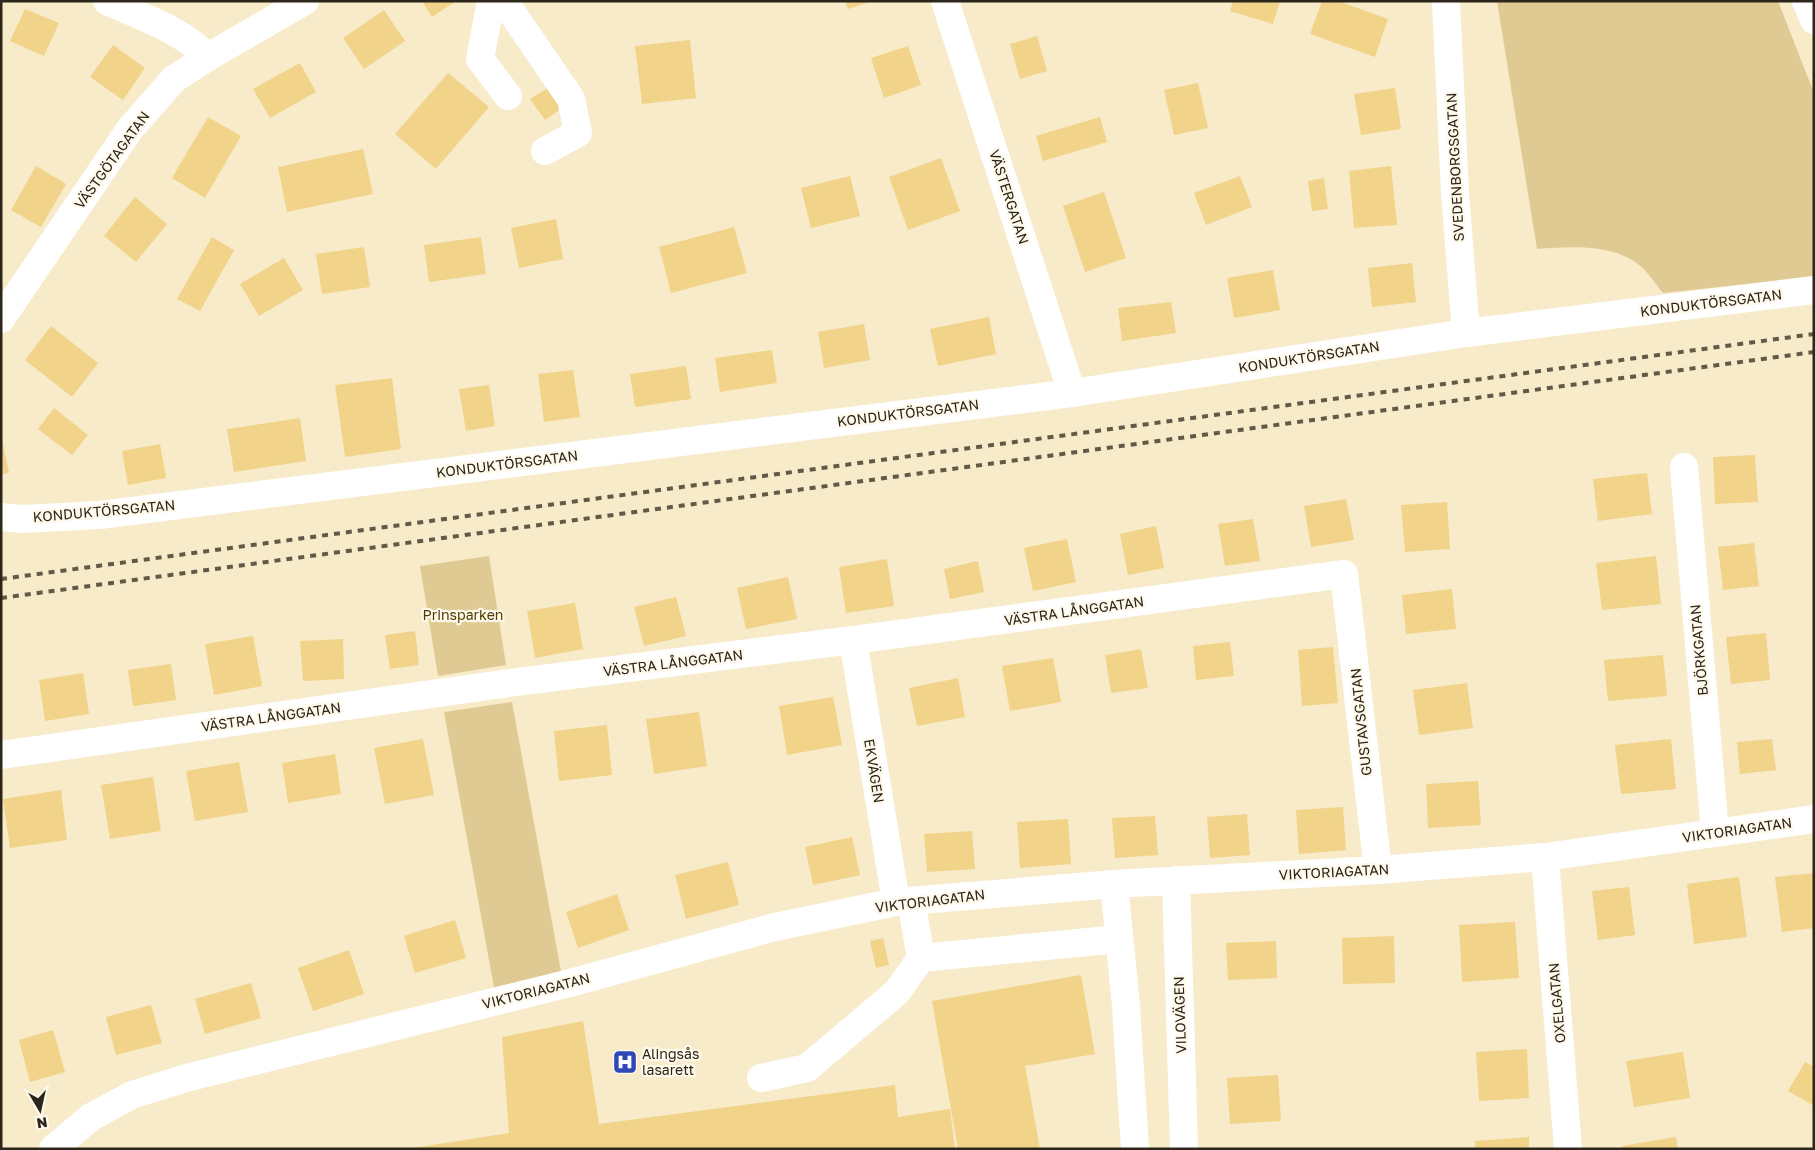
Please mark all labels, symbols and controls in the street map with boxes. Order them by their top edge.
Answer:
street label: SVEDENBORGSGATAN [1442,92,1467,242]
street label: VÄSTGÖTAGATAN [70,108,153,212]
street label: VÄSTERGATAN [986,147,1033,246]
street label: KONDUKTÖRSGATAN [1639,285,1783,320]
street label: KONDUKTÖRSGATAN [1237,337,1381,376]
street label: KONDUKTÖRSGATAN [836,395,980,430]
street label: KONDUKTÖRSGATAN [435,446,579,481]
street label: KONDUKTÖRSGATAN [32,496,176,525]
street label: VÄSTRA LÅNGGATAN [1003,592,1145,629]
street label: BJÖRKGATAN [1686,604,1711,697]
park label: Prinsparken [423,606,503,623]
street label: VÄSTRA LÅNGGATAN [602,645,744,680]
street label: GUSTAVSGATAN [1346,667,1375,777]
street label: VÄSTRA LÅNGGATAN [200,698,342,735]
street label: EKVÄGEN [861,738,888,804]
street label: VIKTORIAGATAN [1681,813,1793,846]
street label: VIKTORIAGATAN [1278,860,1390,883]
street label: VIKTORIAGATAN [874,885,986,916]
street label: OXELGATAN [1545,962,1568,1044]
street label: VIKTORIAGATAN [480,969,592,1012]
street label: VILOVÄGEN [1170,976,1189,1054]
place label: Alingsås lasarett [642,1045,699,1078]
hospital icon: Alingsås lasarett [612,1049,638,1075]
north arrow [15,1085,65,1135]
text: N [36,1114,49,1133]

